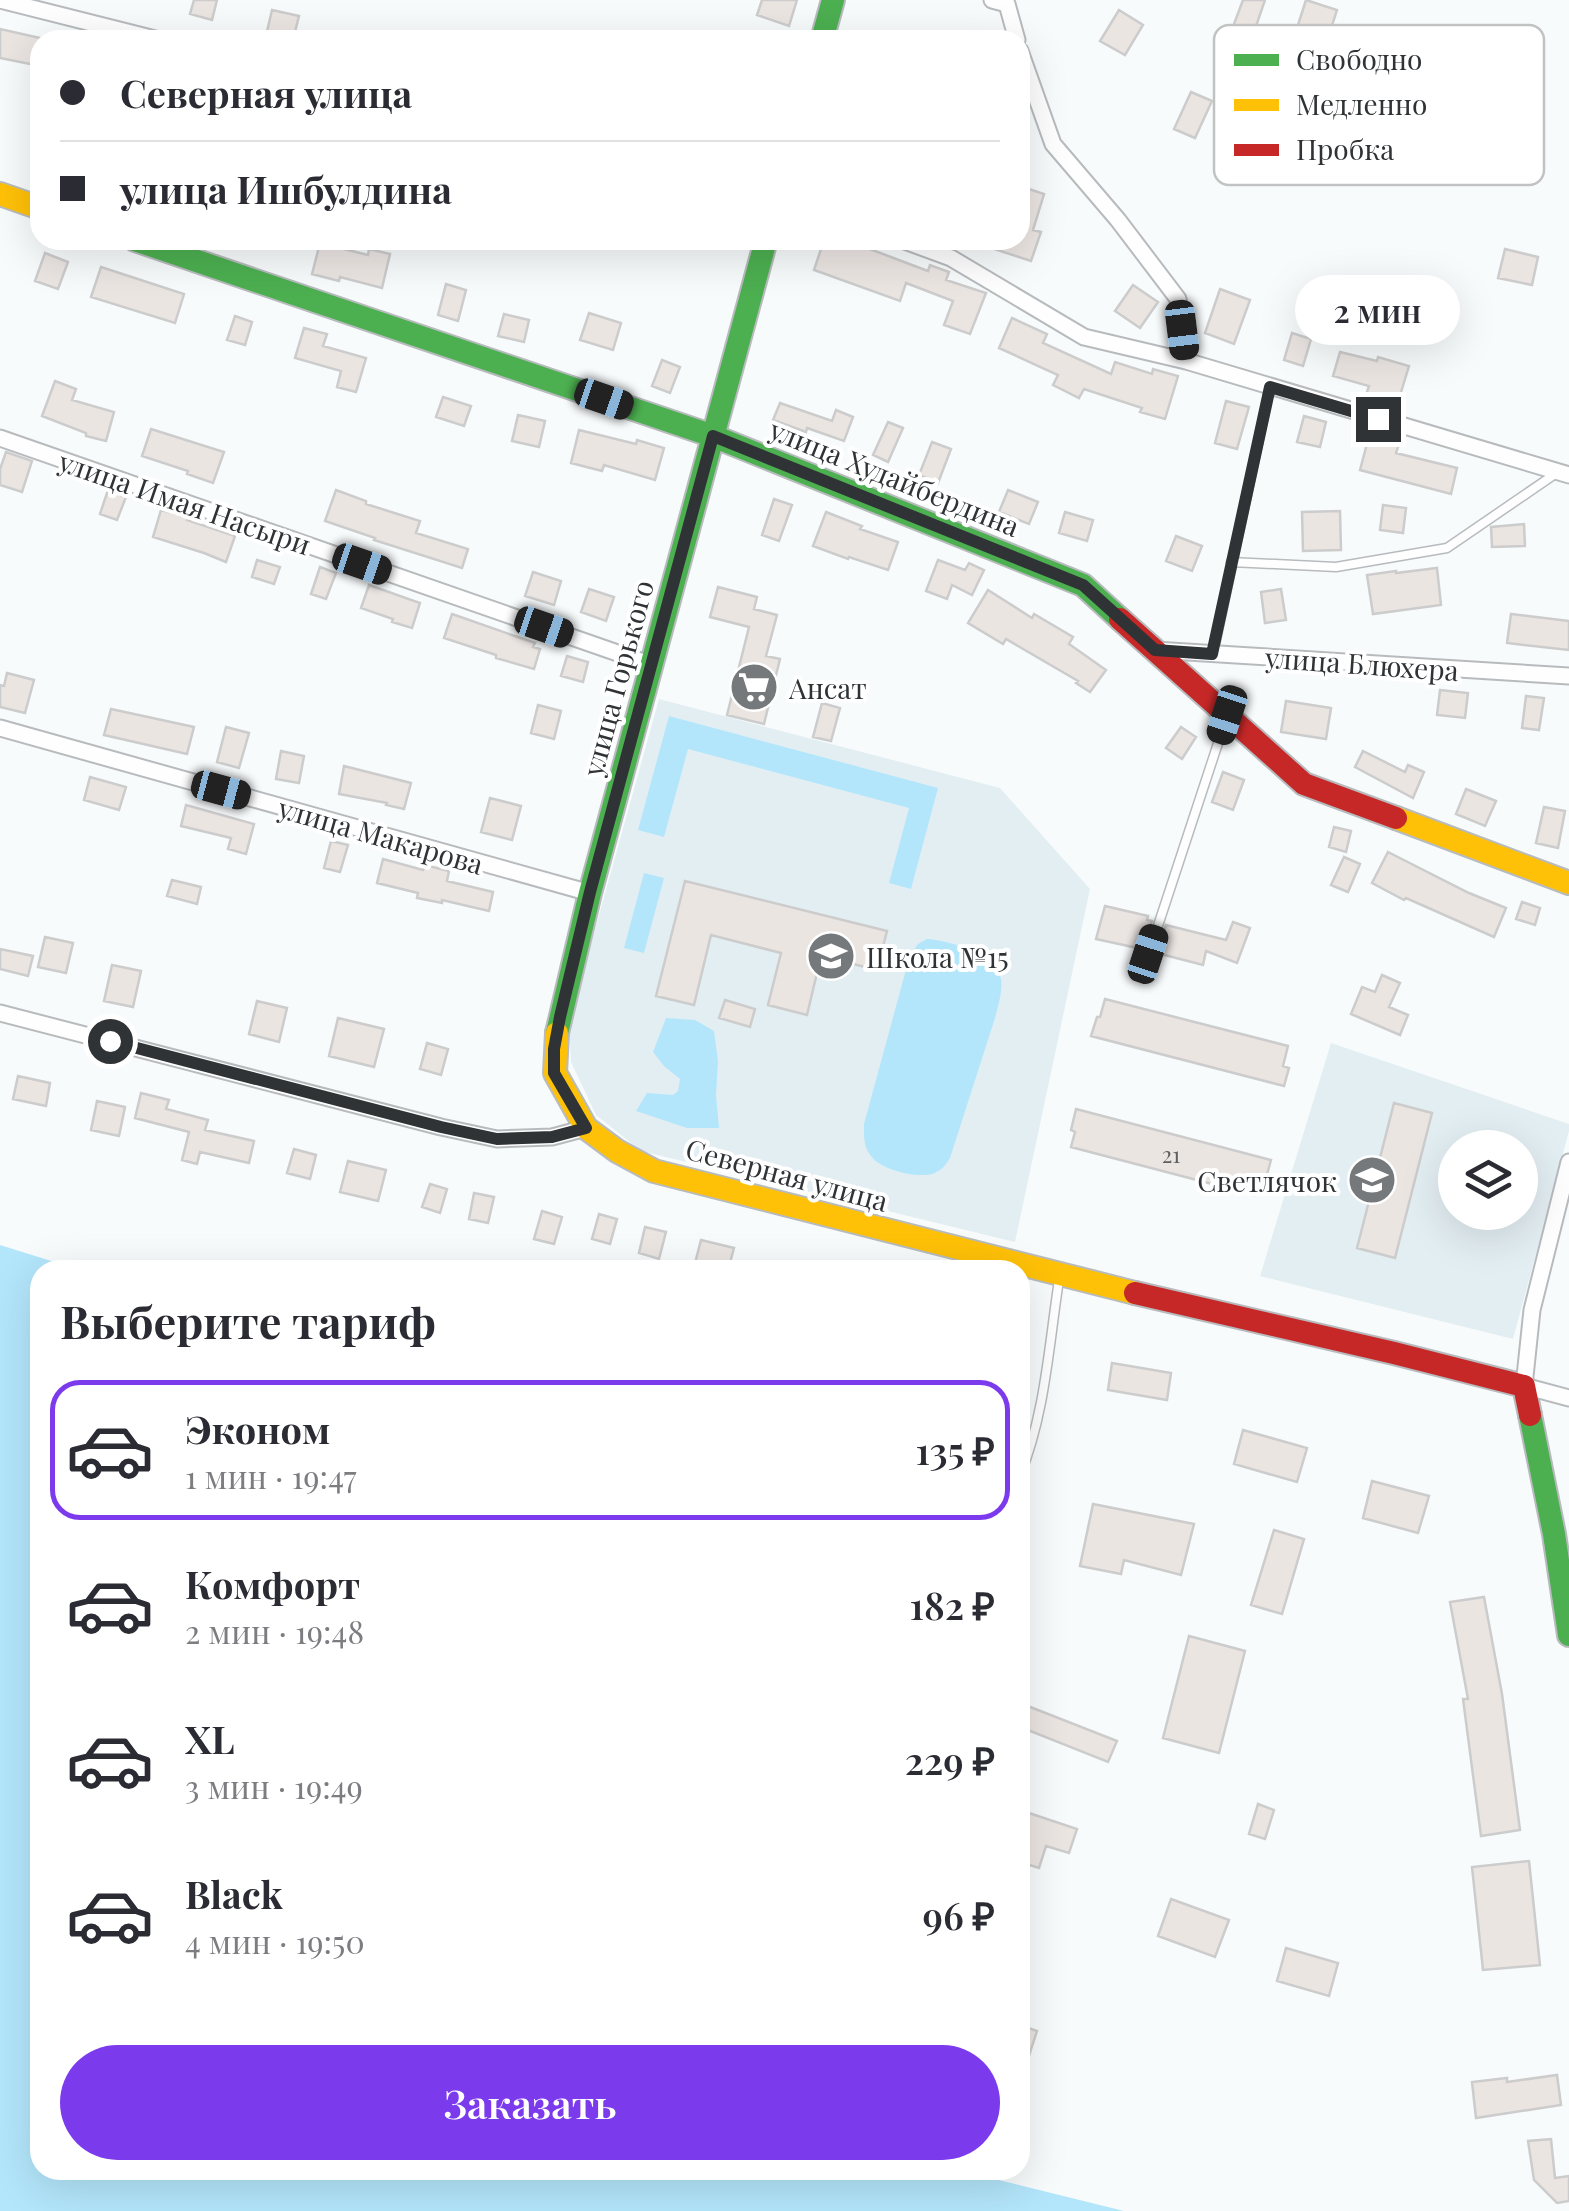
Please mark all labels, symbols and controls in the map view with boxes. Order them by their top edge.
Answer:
legend [1214,25,1544,185]
text: Свободно [1296,40,1422,77]
text: Северная улица [120,67,412,118]
text: Медленно [1296,85,1427,122]
text: Пробка [1296,130,1394,167]
text: улица Ишбулдина [120,163,452,214]
callout: 2 мин [1296,274,1460,344]
text: 2 мин [1334,288,1421,331]
car [1163,298,1201,362]
car [571,375,637,423]
route end [1356,397,1401,442]
street label: улица Худайбердина [764,410,1025,544]
street label: улица Имая Насыри [53,441,316,562]
car [329,540,395,588]
street label: улица Горького [573,576,661,781]
car [511,603,577,651]
street label: улица Блюхера [1263,638,1460,688]
supermarket icon: Ансат [728,661,780,713]
place label: Ансат [788,669,867,706]
car [1203,682,1251,748]
car [188,768,254,812]
street label: улица Макарова [273,788,488,882]
car [1124,921,1172,987]
school or university icon: Школа №15 [805,930,857,982]
place label: Школа №15 [866,938,1009,975]
route start [88,1019,133,1064]
street label: Северная улица [682,1129,892,1219]
map controls [1438,1130,1538,1230]
button: layers [1438,1130,1538,1230]
house number: 21 [1162,1139,1180,1169]
school or university icon: Светлячок [1346,1154,1398,1206]
place label: Светлячок [1197,1162,1337,1199]
text: Выберите тариф [60,1290,436,1350]
text: Эконом [185,1403,330,1454]
icon: car [65,1405,155,1495]
text: 135 ₽ [915,1424,995,1475]
text: 1 мин · 19:47 [185,1454,357,1497]
text: Комфорт [185,1558,360,1609]
icon: car [65,1560,155,1650]
text: 182 ₽ [910,1579,995,1630]
text: 2 мин · 19:48 [185,1609,364,1652]
text: XL [185,1713,234,1764]
icon: car [65,1715,155,1805]
text: 229 ₽ [905,1734,995,1785]
text: 3 мин · 19:49 [185,1764,363,1807]
text: Black [185,1868,283,1919]
icon: car [65,1870,155,1960]
text: 96 ₽ [923,1889,995,1940]
text: 4 мин · 19:50 [185,1919,365,1962]
button: Заказать [60,2045,1000,2160]

